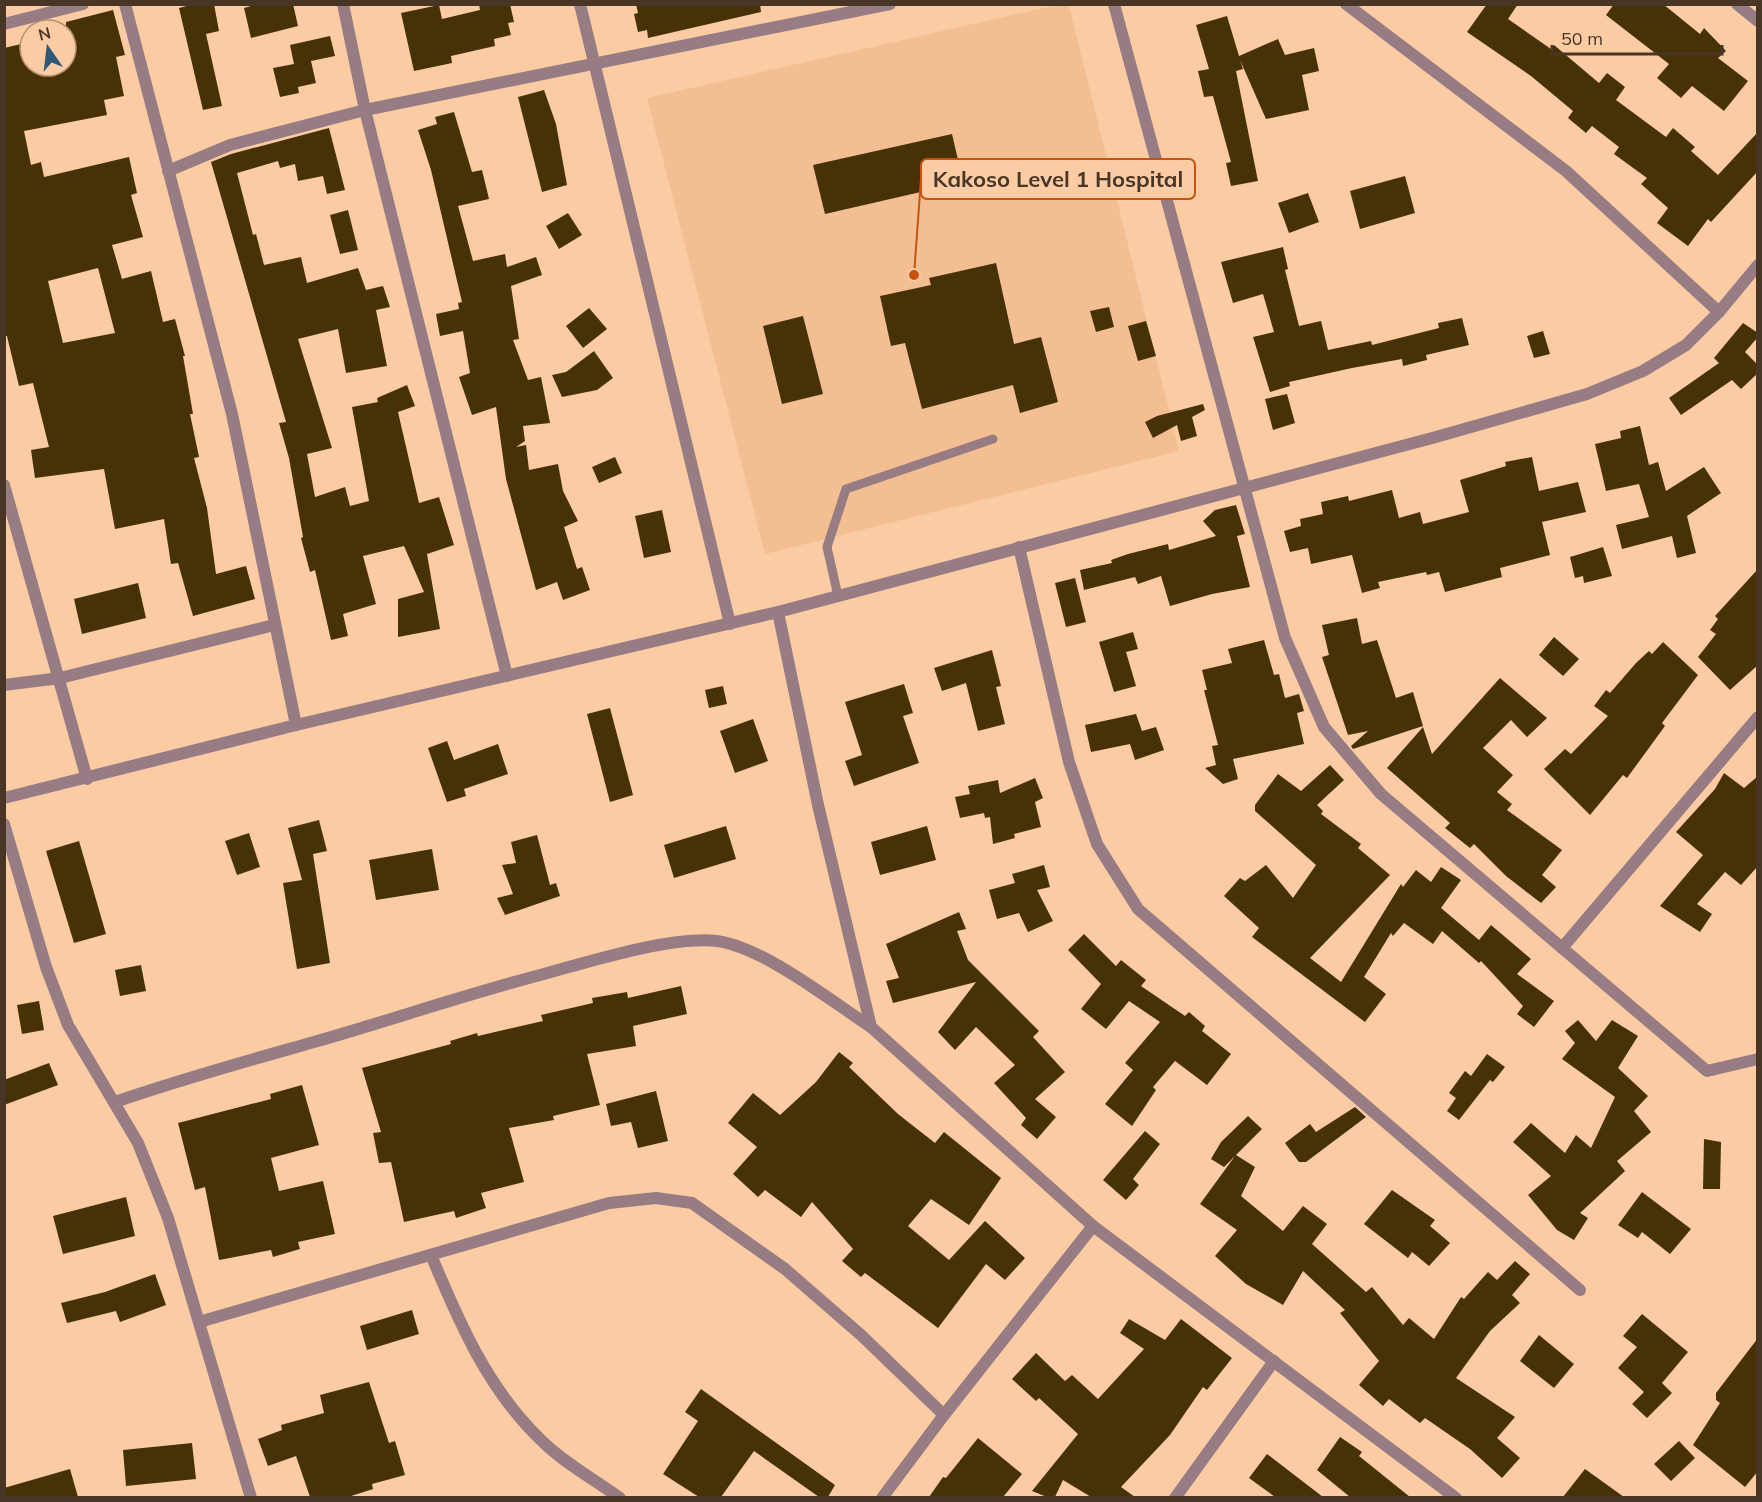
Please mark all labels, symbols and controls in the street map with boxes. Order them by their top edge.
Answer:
north arrow [18,18,78,78]
scale bar [1552,18,1722,56]
text: N [36,22,53,45]
text: 50 m [1561,27,1603,50]
callout: Kakoso Level 1 Hospital [921,159,1195,199]
text: Kakoso Level 1 Hospital [933,165,1183,193]

